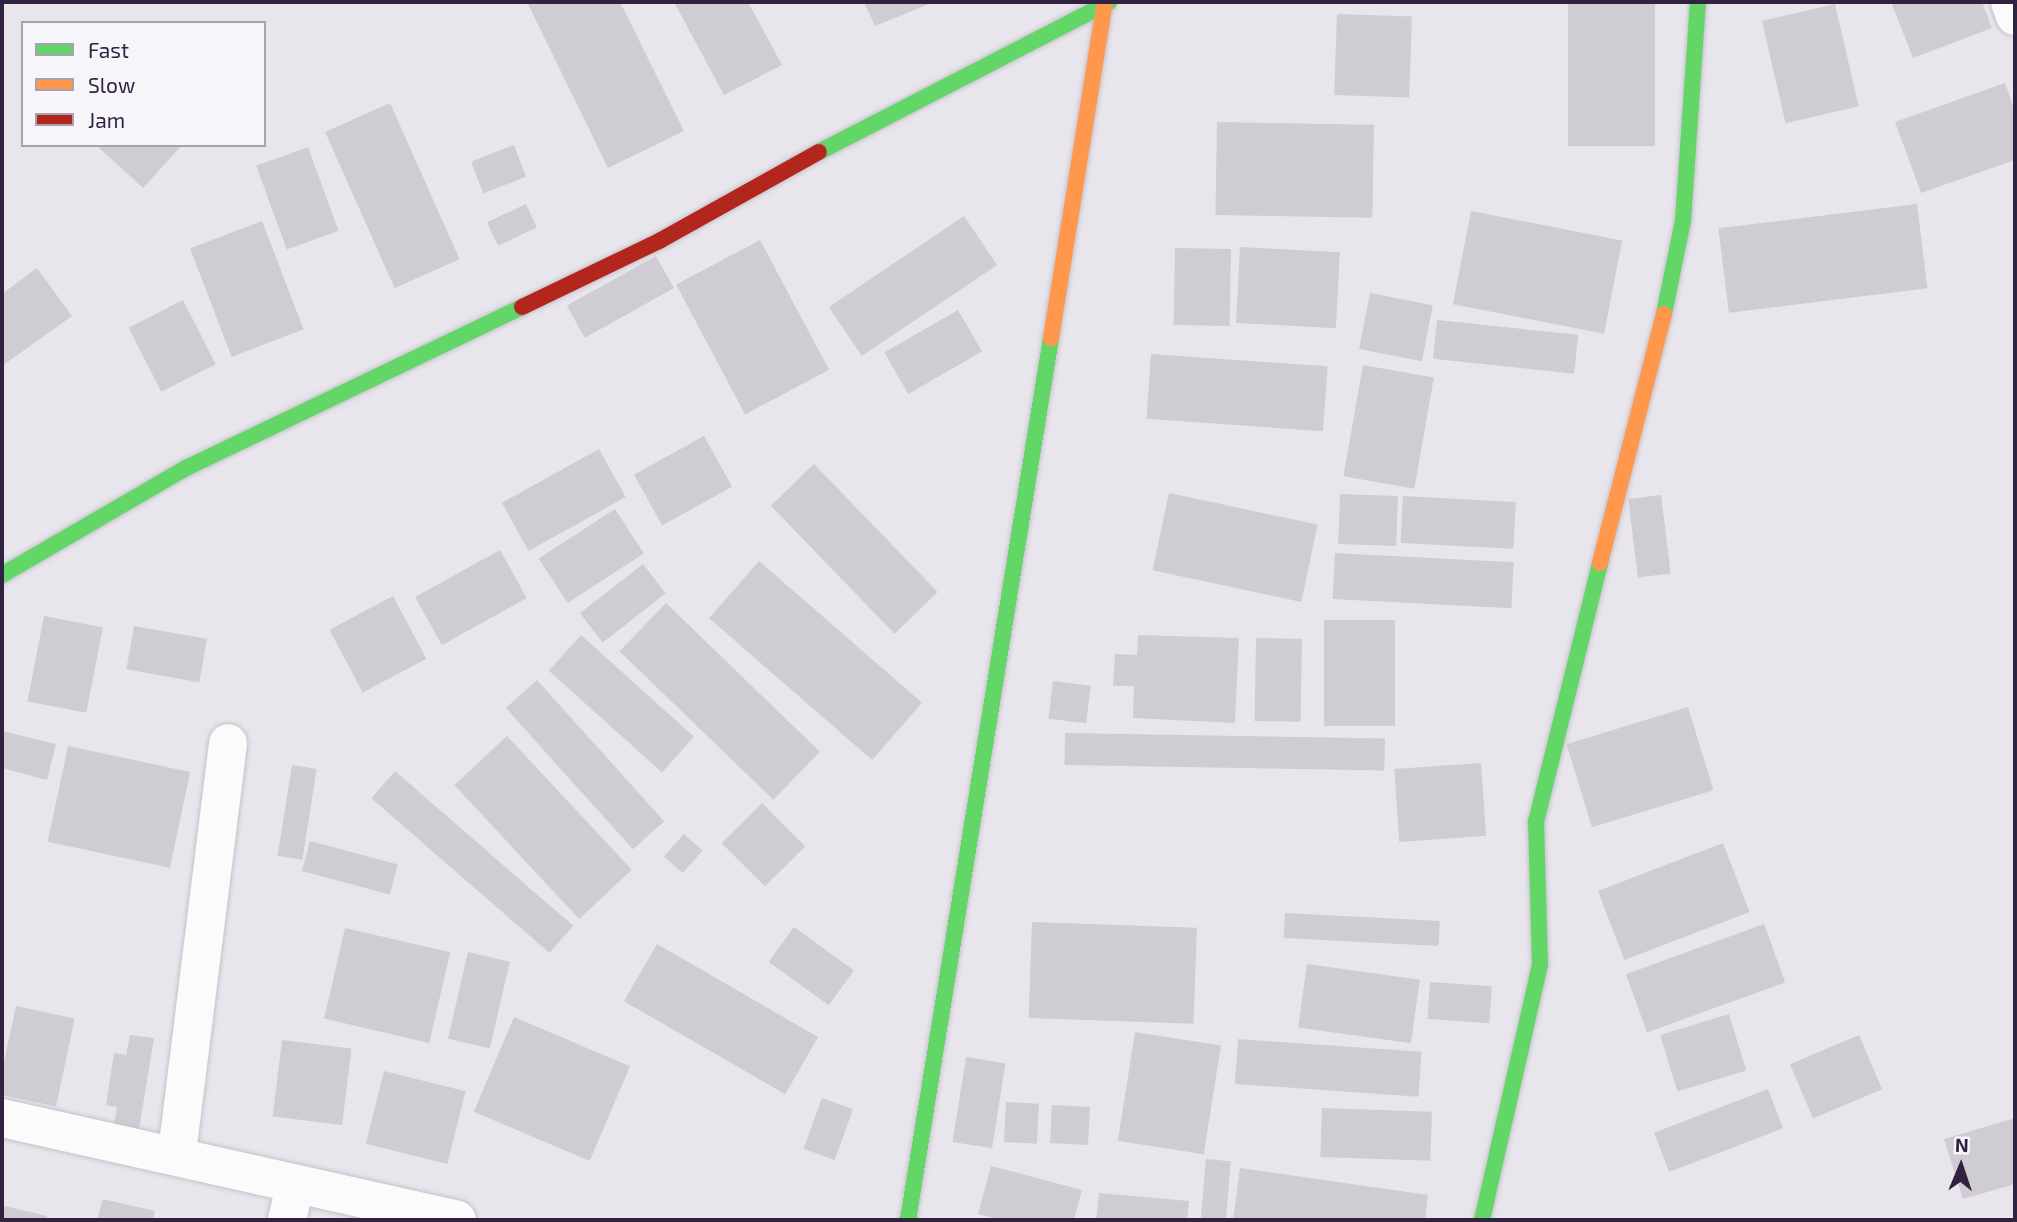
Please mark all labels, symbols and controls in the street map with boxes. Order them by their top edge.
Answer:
legend [21,21,266,147]
text: Fast [88,37,129,62]
text: Slow [88,72,135,97]
text: Jam [88,107,125,132]
north arrow [1926,1131,1996,1201]
text: N [1954,1133,1969,1156]

